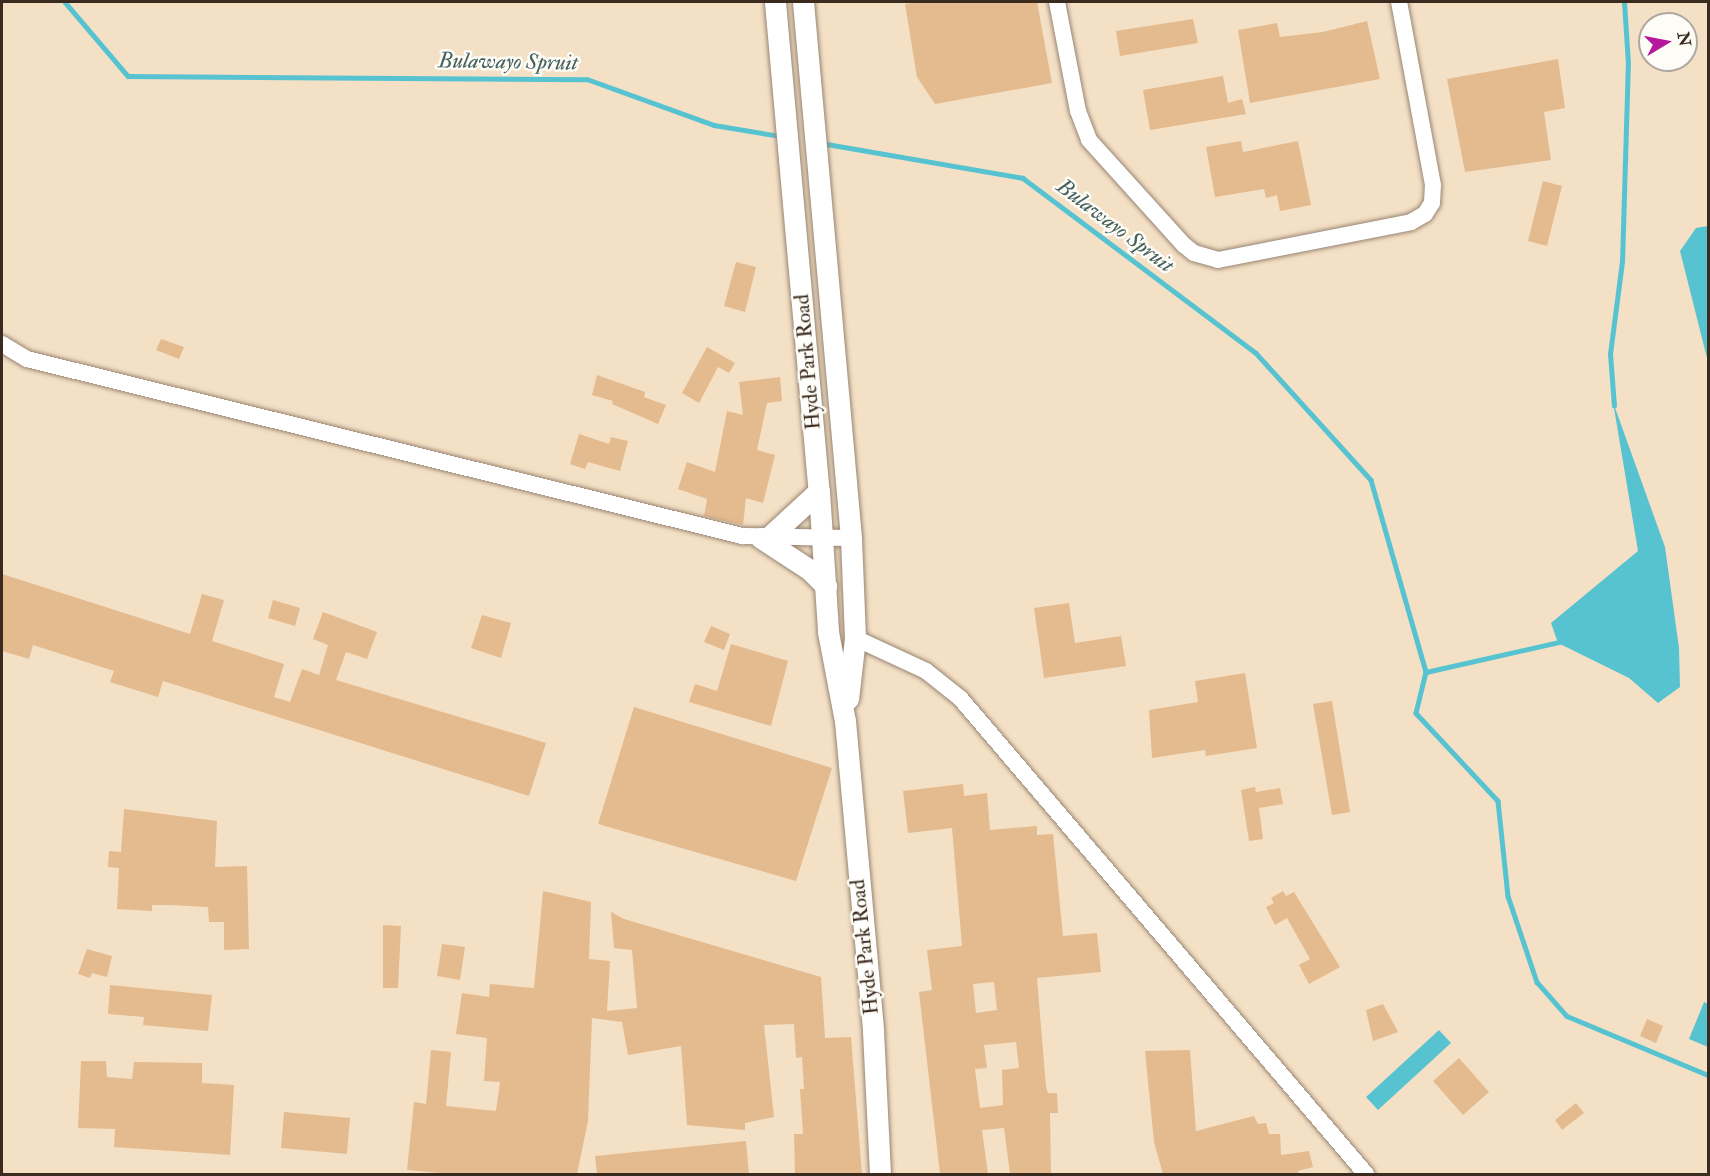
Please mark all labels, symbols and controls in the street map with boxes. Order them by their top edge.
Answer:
north arrow [1638,12,1698,72]
text: N [1673,30,1695,48]
water label: Bulawayo Spruit [438,48,578,76]
water label: Bulawayo Spruit [1051,173,1179,279]
street label: Hyde Park Road [790,293,826,431]
street label: Hyde Park Road [845,878,885,1016]

